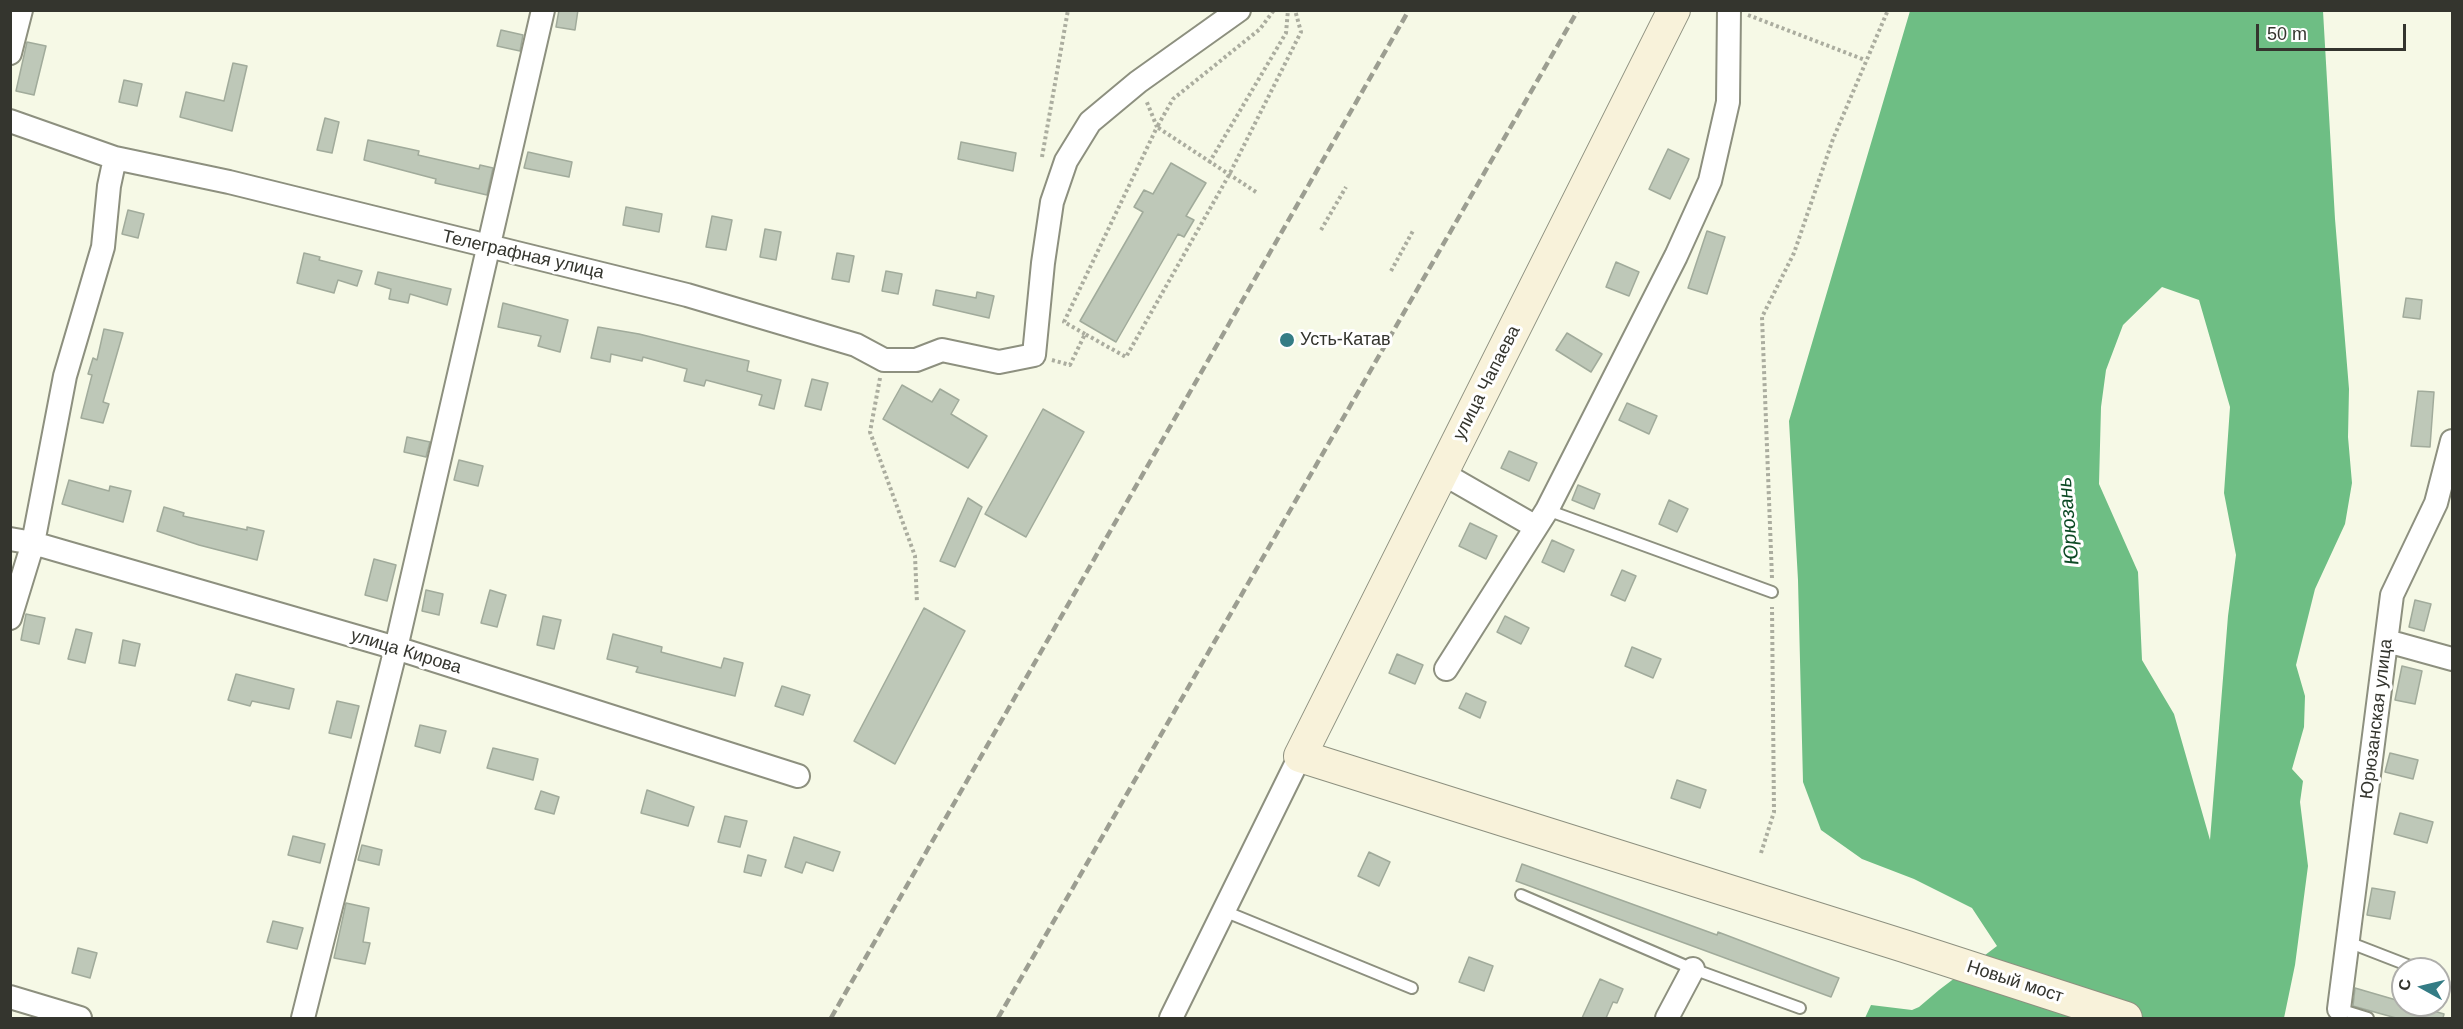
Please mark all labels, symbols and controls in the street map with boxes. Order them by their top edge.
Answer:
scale bar [2259,12,2409,50]
text: 50 m [2267,24,2307,44]
street label: Телеграфная улица [440,226,606,284]
street label: улица Чапаева [1449,322,1525,444]
place label: Усть-Катав [1300,329,1391,351]
marker: Усть-Катав [1278,331,1296,349]
water label: Юрюзань [2053,476,2085,566]
street label: улица Кирова [348,625,464,679]
street label: Юрюзанская улица [2356,638,2398,800]
street label: Новый мост [1964,956,2066,1008]
north arrow [2391,957,2451,1017]
text: С [2395,978,2414,992]

